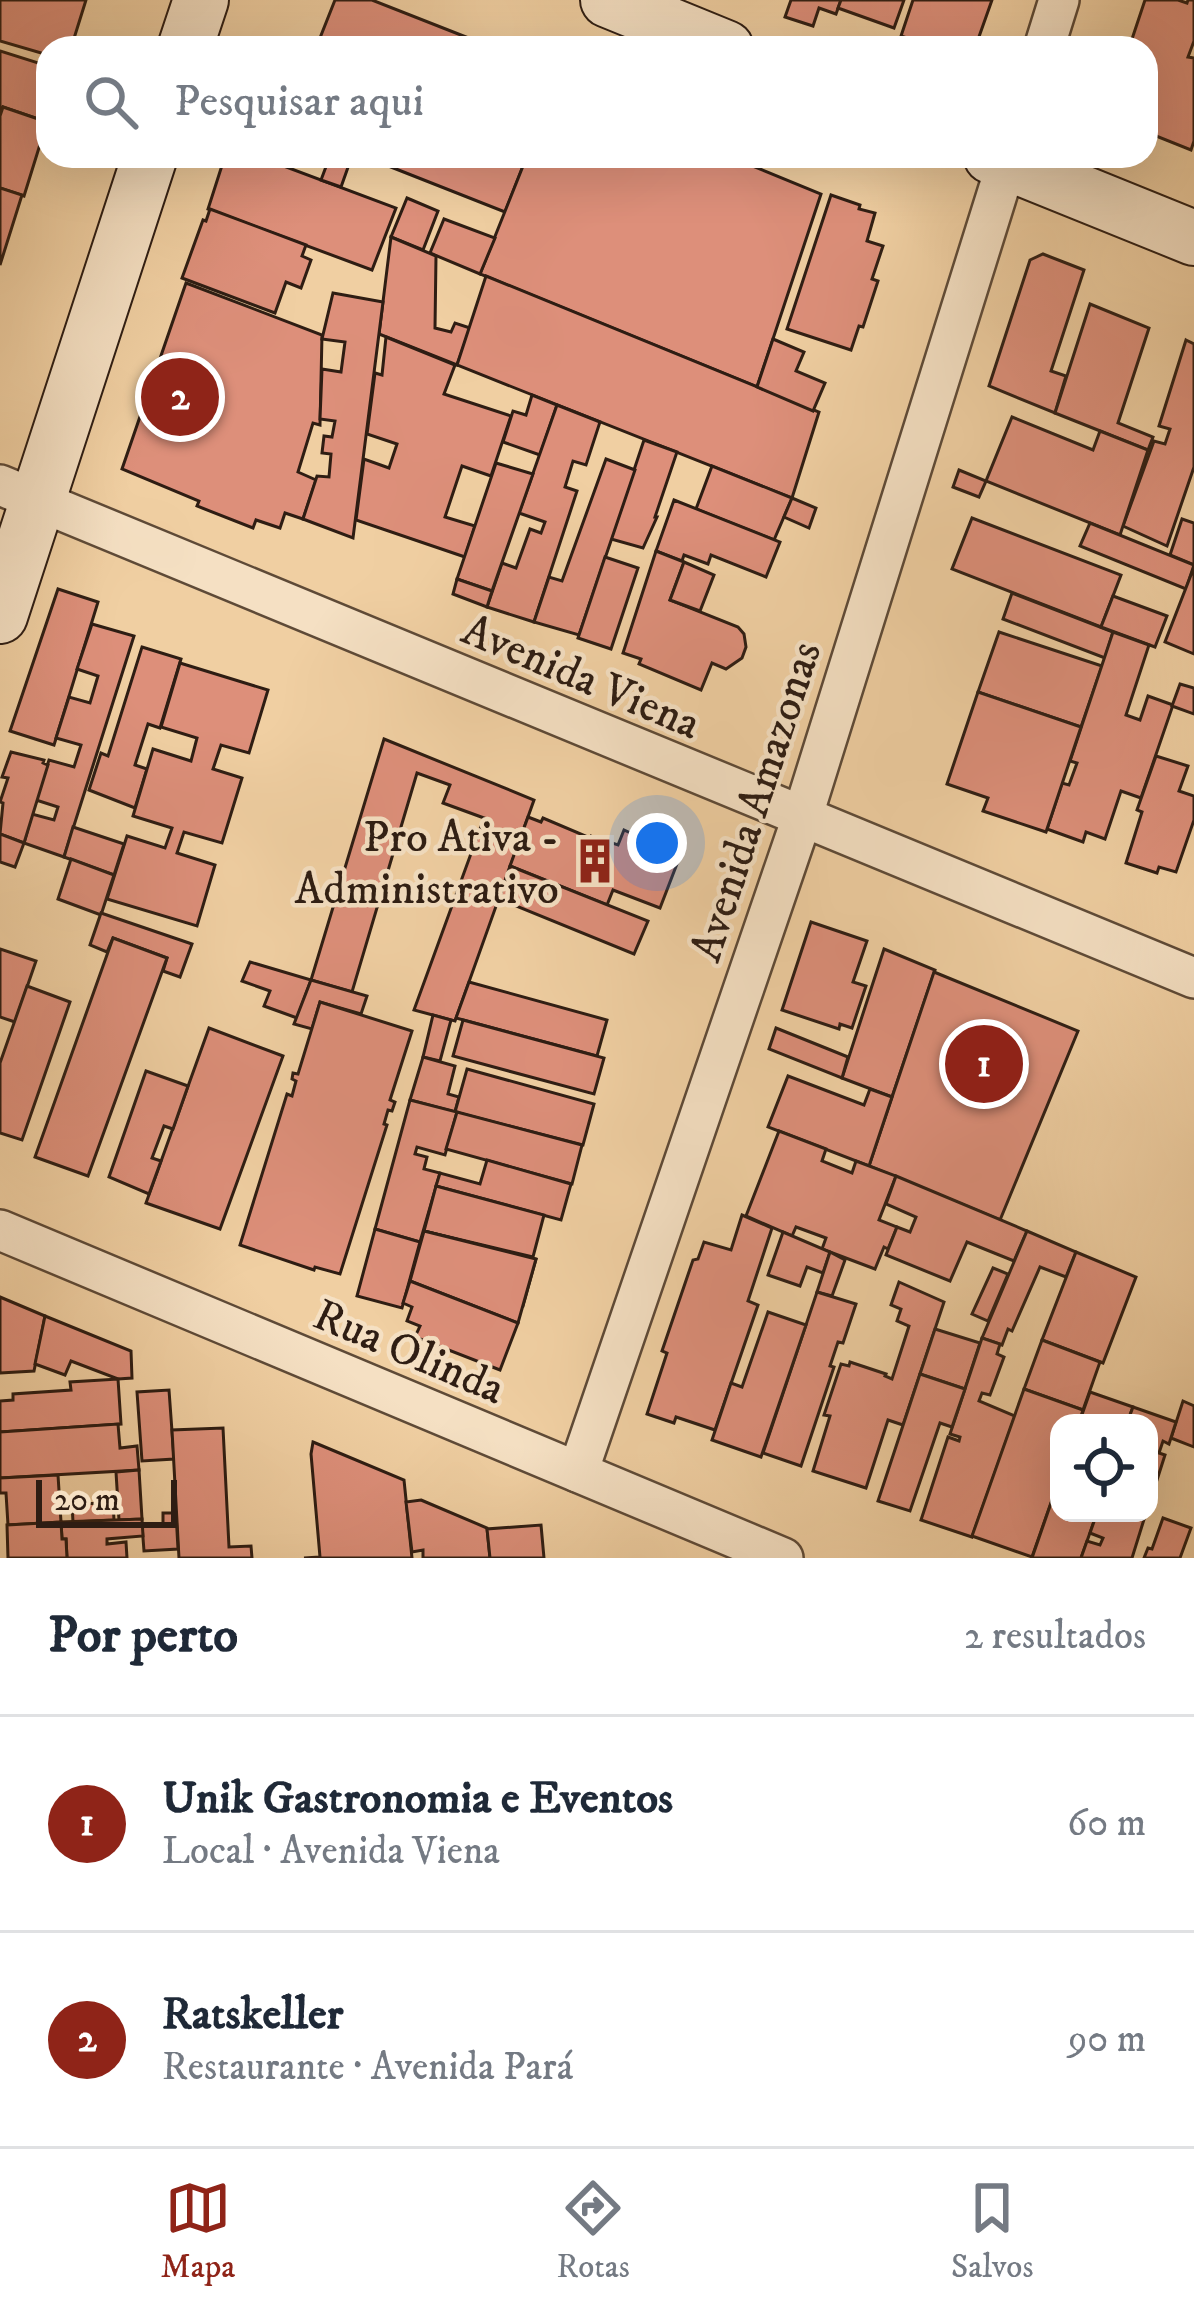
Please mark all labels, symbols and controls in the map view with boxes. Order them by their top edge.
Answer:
search box [36,36,1158,168]
icon: search [78,69,144,135]
text: Pesquisar aqui [174,74,424,130]
pin: 2 [141,352,219,442]
street label: Avenida Viena [453,602,708,753]
street label: Avenida Amazonas [679,635,835,969]
place label: Pro Ativa - Administrativo [295,810,559,918]
your location [627,813,687,873]
building icon: Pro Ativa - Administrativo [570,836,620,886]
pin: 1 [945,1019,1023,1109]
street label: Rua Olinda [305,1288,513,1418]
map controls [1050,1414,1158,1522]
button: locate [1050,1414,1158,1522]
scale bar [36,1474,177,1527]
text: 20 m [54,1480,120,1521]
text: Por perto [48,1604,238,1668]
text: 2 resultados [964,1612,1146,1661]
text: Unik Gastronomia e Eventos [162,1771,673,1827]
text: 1 [80,1799,94,1848]
text: 60 m [1067,1799,1146,1848]
text: Local · Avenida Viena [162,1827,500,1876]
text: Ratskeller [162,1987,343,2043]
text: 2 [77,2015,97,2064]
text: 90 m [1068,2015,1146,2064]
text: Restaurante · Avenida Pará [162,2043,573,2092]
tab: Mapa [161,2175,235,2288]
tab: Rotas [556,2175,630,2288]
tab: Salvos [951,2175,1033,2288]

